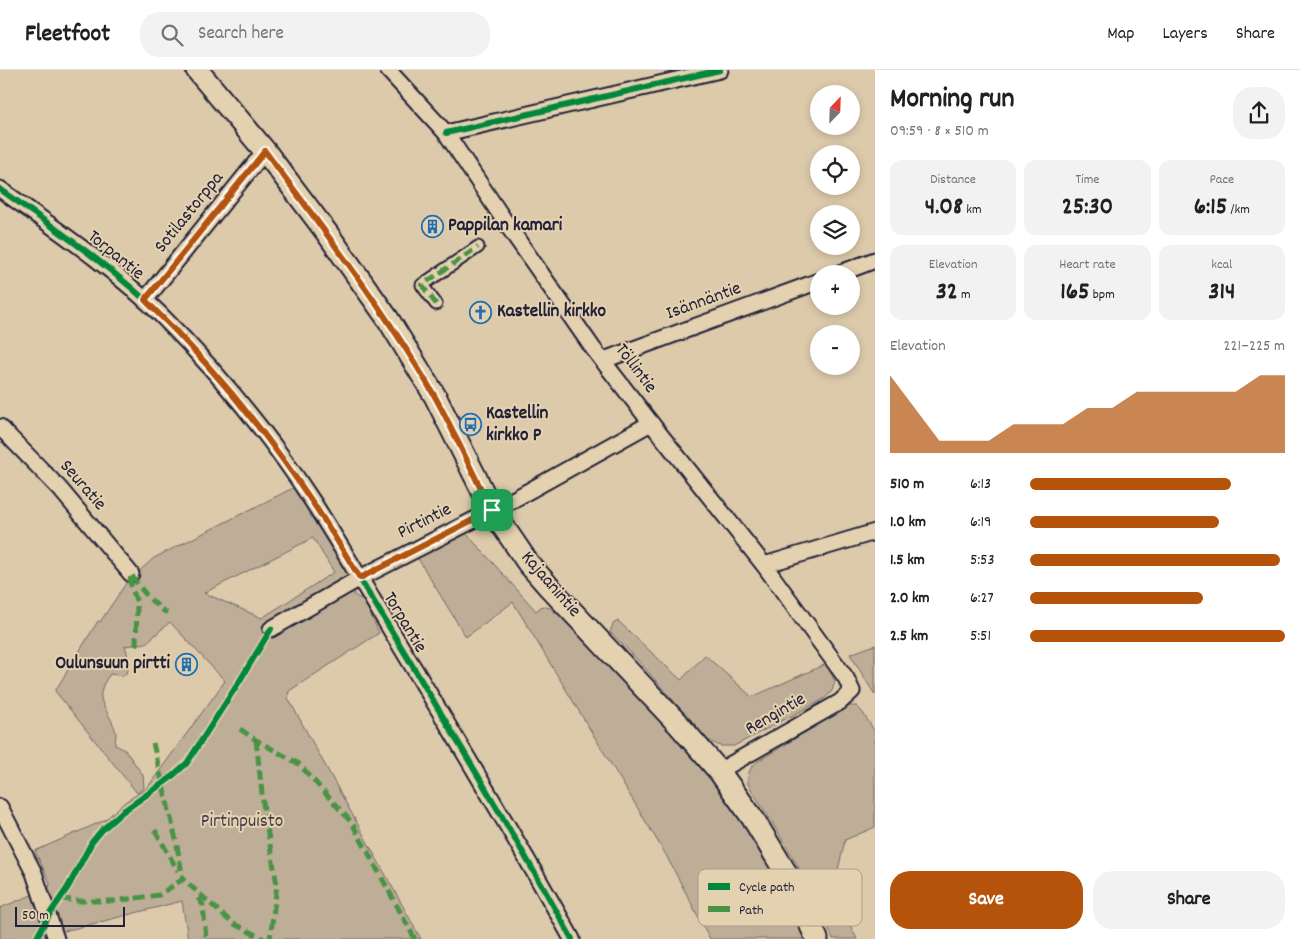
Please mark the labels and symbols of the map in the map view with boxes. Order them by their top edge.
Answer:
north arrow [810,85,860,135]
street label: Sotilastorppa [149,166,232,259]
place label: Pappilan kamari [448,213,563,240]
building icon: Pappilan kamari [420,214,444,238]
street label: Torpantie [81,225,149,287]
street label: Isännäntie [663,276,745,328]
place label: Kastellin kirkko [497,299,607,326]
church icon: Kastellin kirkko [469,300,493,324]
street label: Töllintie [607,338,663,400]
place label: Kastellin kirkko P [486,401,549,450]
bus stop icon: Kastellin kirkko P [458,413,482,437]
street label: Seuratie [52,455,112,517]
pin [471,489,513,531]
street label: Pirtintie [393,497,457,547]
street label: Kajaanintie [513,546,587,624]
street label: Torpantie [375,587,433,659]
place label: Oulunsuun pirtti [55,651,171,678]
building icon: Oulunsuun pirtti [174,652,198,676]
street label: Rengintie [741,687,811,743]
park label: Pirtinpuisto [201,809,283,836]
legend [698,869,862,926]
text: Cycle path [739,878,795,898]
text: Path [739,901,764,921]
scale bar [15,904,125,927]

